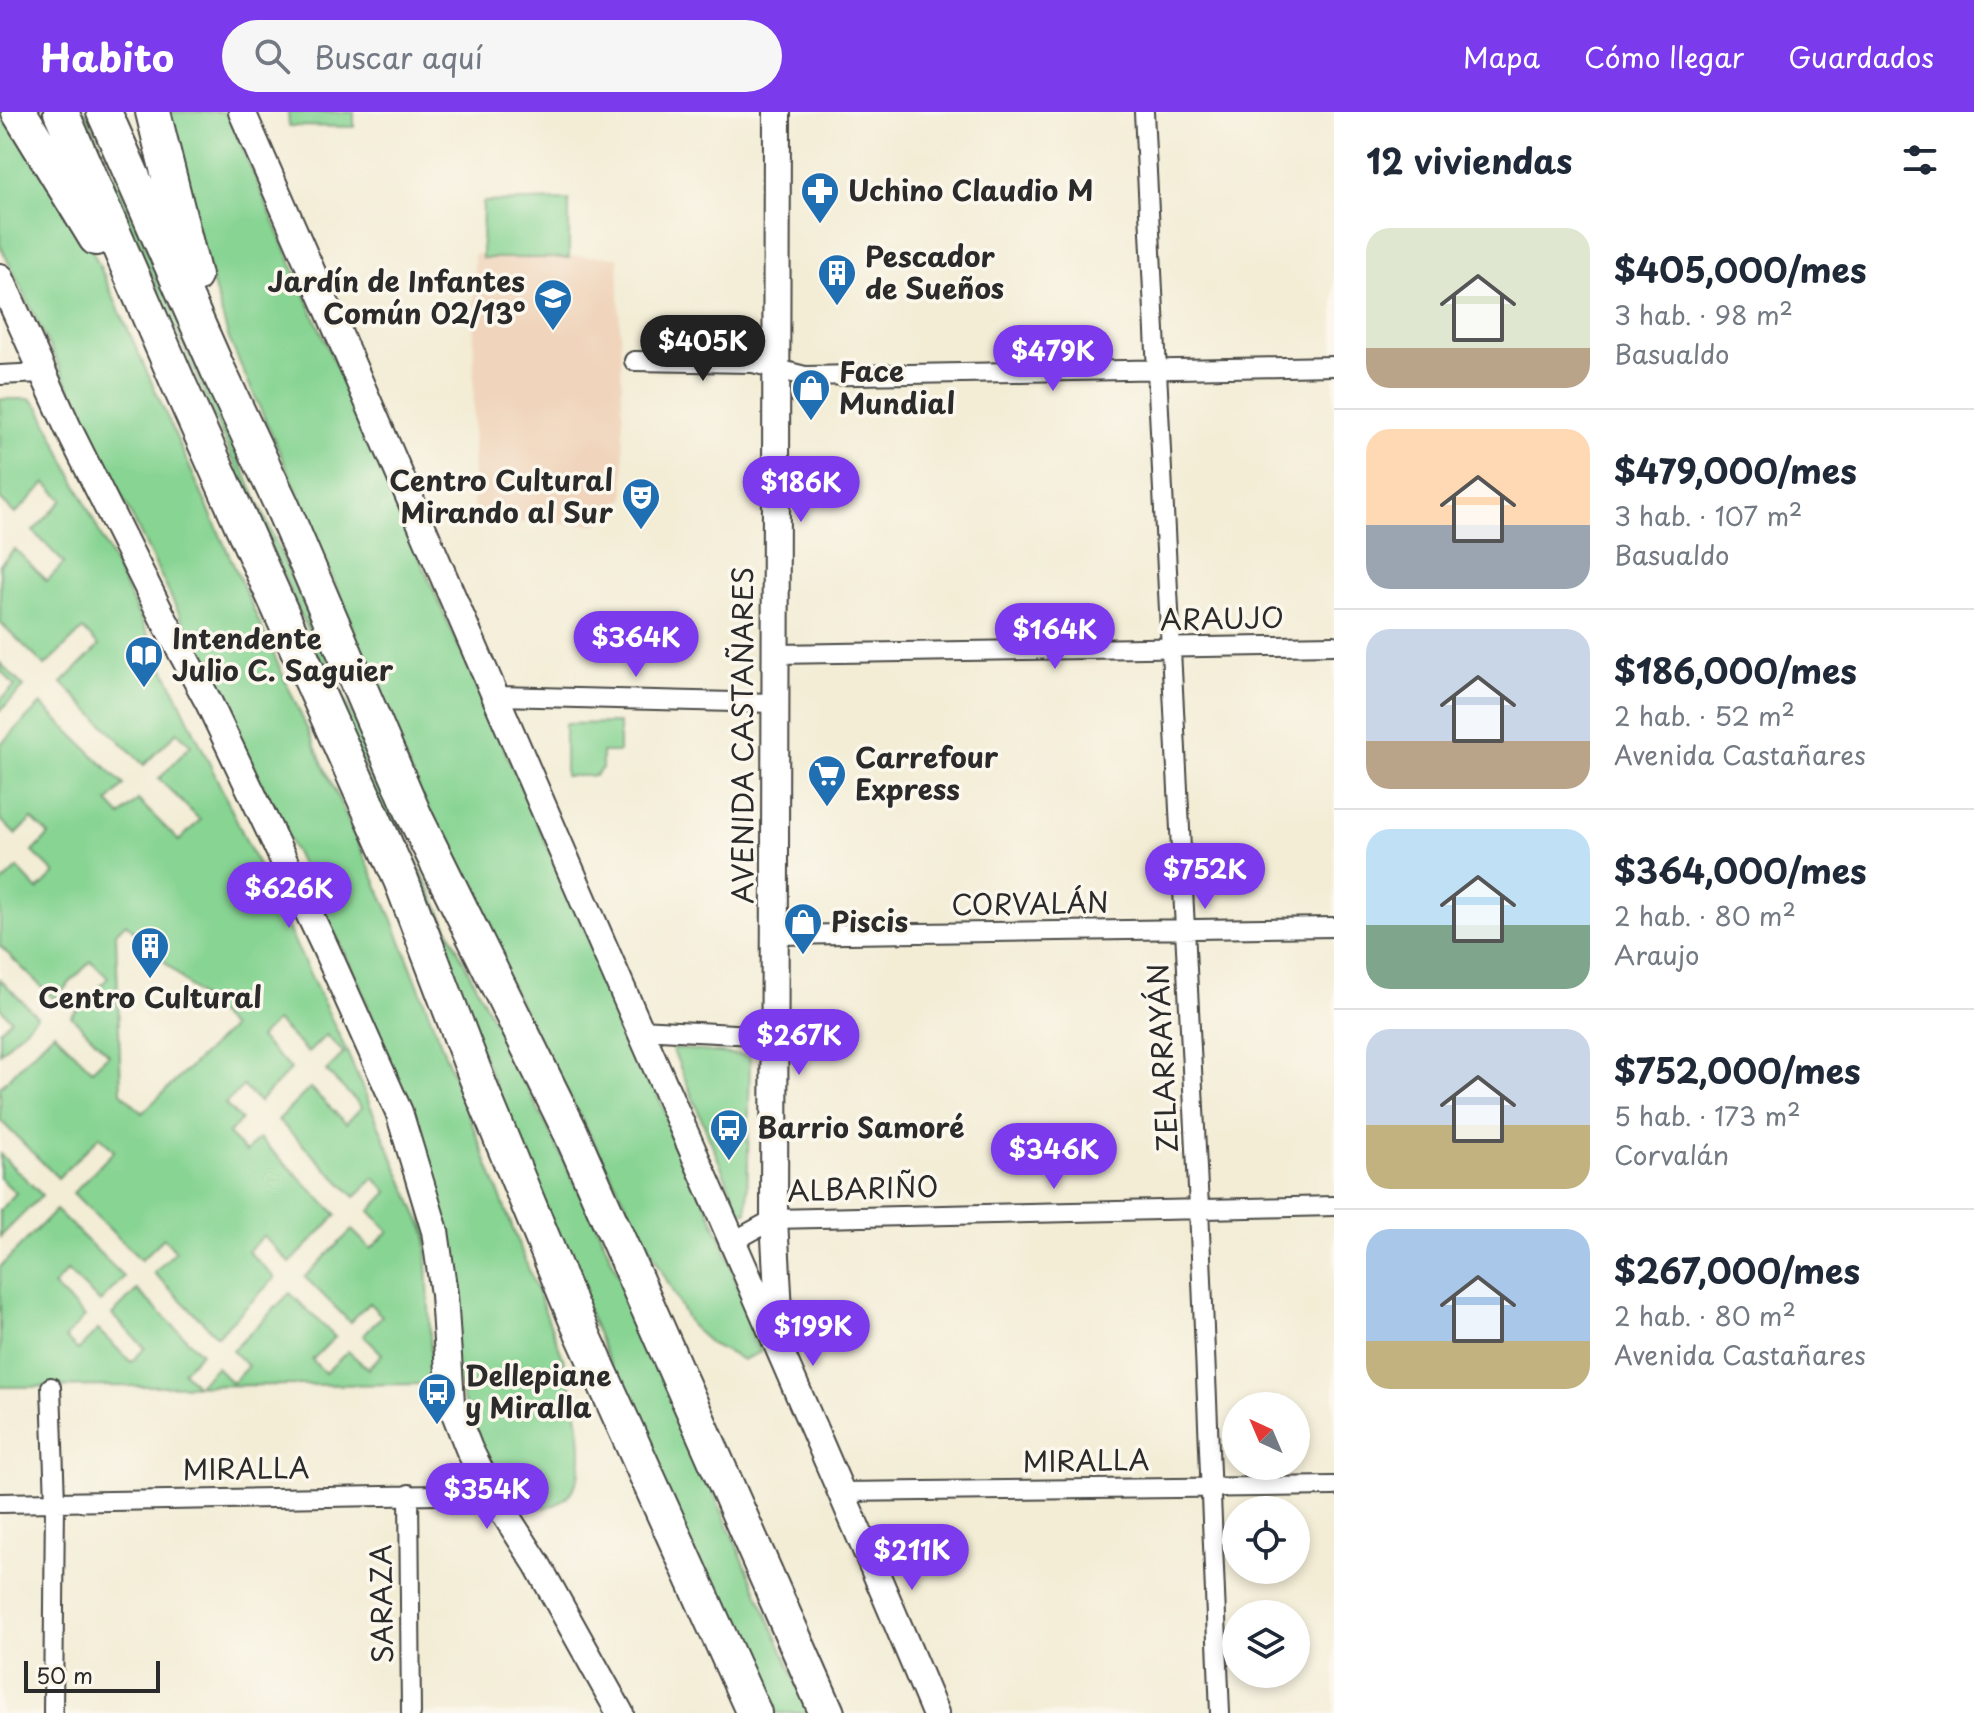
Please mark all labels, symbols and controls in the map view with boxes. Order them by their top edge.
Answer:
search box [222,20,782,92]
text: Habito [40,28,174,85]
icon: search [250,34,294,78]
text: Buscar aquí [314,34,483,79]
text: Mapa [1463,35,1540,78]
text: Cómo llegar [1584,35,1744,78]
text: Guardados [1788,35,1934,78]
text: 12 viviendas [1366,134,1573,186]
icon: filters [1898,138,1942,182]
place label: Uchino Claudio M [848,168,1094,211]
pharmacy icon: Uchino Claudio M [799,170,841,225]
place label: Pescador de Sueños [865,234,1004,309]
text: $405,000/mes [1614,243,1867,295]
building icon: Pescador de Sueños [816,252,858,307]
place label: Jardín de Infantes Común 02/13° [267,259,525,334]
icon: home [1430,260,1526,356]
school or university icon: Jardín de Infantes Común 02/13° [532,277,574,332]
text: 3 hab. · 98 m² [1614,295,1793,334]
pin: $405K [647,315,759,383]
text: $405K [658,321,748,360]
pin: $479K [997,325,1109,393]
text: $479K [1011,331,1095,370]
text: Basualdo [1614,334,1729,373]
place label: Face Mundial [839,349,955,424]
shop icon: Face Mundial [790,367,832,422]
text: $479,000/mes [1614,444,1857,496]
pin: $186K [745,456,857,524]
place label: Centro Cultural Mirando al Sur [389,458,613,533]
icon: home [1430,461,1526,557]
text: $186K [761,462,841,501]
theatre icon: Centro Cultural Mirando al Sur [620,476,662,531]
text: 3 hab. · 107 m² [1614,496,1802,535]
text: Basualdo [1614,535,1729,574]
street label: AVENIDA CASTAÑARES [720,566,763,904]
street label: ARAUJO [1160,595,1284,640]
pin: $164K [999,603,1111,671]
text: $164K [1013,609,1097,648]
pin: $364K [580,611,692,679]
place label: Intendente Julio C. Saguier [172,616,394,691]
text: $364K [592,617,680,656]
library icon: Intendente Julio C. Saguier [123,634,165,689]
text: $186,000/mes [1614,644,1857,696]
icon: home [1430,661,1526,757]
text: 2 hab. · 52 m² [1614,696,1795,735]
place label: Carrefour Express [855,735,999,810]
text: Avenida Castañares [1614,735,1866,774]
supermarket icon: Carrefour Express [806,753,848,808]
pin: $752K [1149,843,1261,911]
text: $364,000/mes [1614,844,1867,896]
text: $752K [1163,849,1247,888]
icon: home [1430,861,1526,957]
pin: $626K [233,862,345,930]
text: $626K [245,868,333,907]
street label: CORVALÁN [951,880,1109,925]
text: 2 hab. · 80 m² [1614,896,1796,935]
place label: Piscis [831,899,908,942]
shop icon: Piscis [782,901,824,956]
building icon: Centro Cultural [129,925,171,980]
text: Araujo [1614,935,1700,974]
street label: ZELARRAYÁN [1135,962,1188,1154]
place label: Centro Cultural [38,975,262,1018]
pin: $267K [743,1009,855,1077]
text: $267K [756,1015,842,1054]
text: $752,000/mes [1614,1044,1861,1096]
icon: home [1430,1061,1526,1157]
text: 5 hab. · 173 m² [1614,1096,1801,1135]
place label: Barrio Samoré [757,1105,964,1148]
bus stop icon: Barrio Samoré [708,1107,750,1162]
pin: $346K [998,1123,1110,1191]
text: $346K [1009,1129,1099,1168]
text: Corvalán [1614,1135,1729,1174]
street label: ALBARIÑO [787,1163,939,1212]
text: $267,000/mes [1614,1244,1860,1296]
icon: home [1430,1261,1526,1357]
text: 2 hab. · 80 m² [1614,1296,1796,1335]
pin: $199K [757,1300,869,1368]
text: $199K [774,1306,852,1345]
text: Avenida Castañares [1614,1335,1866,1374]
place label: Dellepiane y Miralla [465,1353,611,1428]
bus stop icon: Dellepiane y Miralla [416,1371,458,1426]
north arrow [1222,1392,1310,1480]
map controls [1222,1392,1310,1688]
street label: MIRALLA [1022,1437,1150,1482]
street label: MIRALLA [182,1445,310,1490]
pin: $354K [431,1463,543,1531]
text: $354K [444,1469,530,1508]
button: locate [1222,1496,1310,1584]
pin: $211K [856,1524,968,1592]
text: $211K [874,1530,950,1569]
street label: SARAZA [358,1544,403,1664]
button: layers [1222,1600,1310,1688]
scale bar [24,1657,160,1693]
text: 50 m [36,1658,93,1691]

